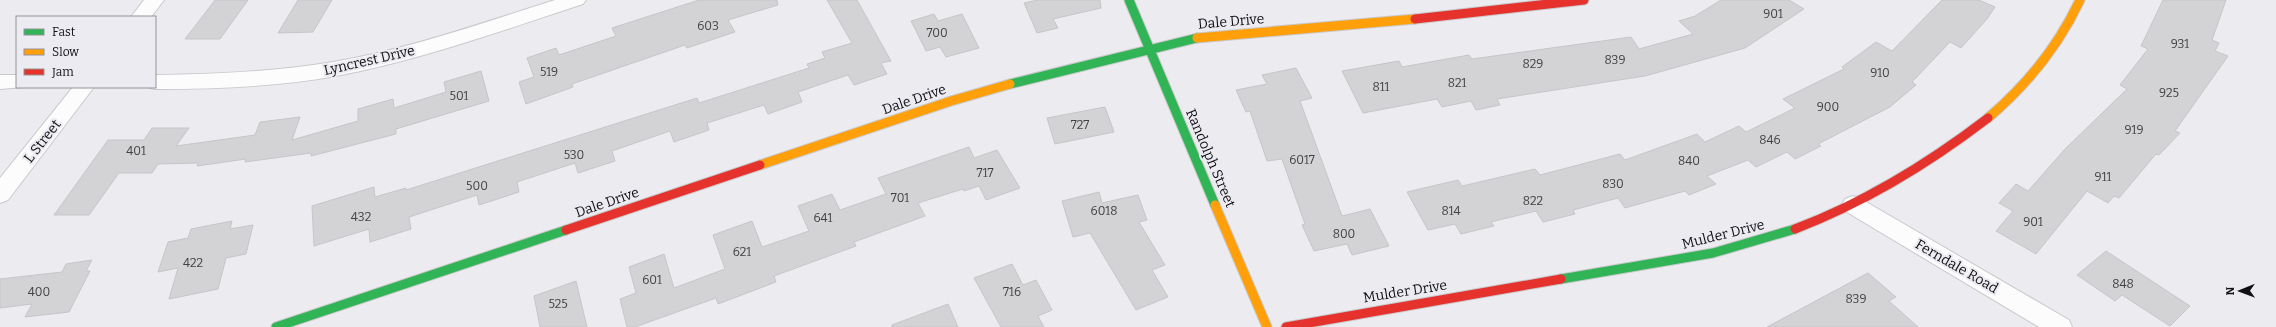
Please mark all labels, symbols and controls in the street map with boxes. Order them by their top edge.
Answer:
house number: 901 [1763,7,1783,21]
street label: Dale Drive [1197,10,1265,33]
legend [16,16,156,88]
house number: 603 [697,19,719,33]
text: Fast [52,25,76,39]
house number: 700 [926,26,948,40]
house number: 931 [2171,37,2189,51]
street label: Lyncrest Drive [322,42,416,79]
text: Slow [52,45,79,59]
house number: 839 [1605,53,1625,67]
house number: 829 [1523,57,1543,71]
text: Jam [51,65,74,79]
house number: 519 [540,65,558,79]
house number: 910 [1870,66,1890,80]
house number: 821 [1448,76,1466,90]
house number: 811 [1373,80,1390,94]
street label: Dale Drive [880,81,948,118]
house number: 925 [2159,86,2179,100]
house number: 501 [450,89,469,103]
house number: 900 [1817,100,1839,114]
street label: Randolph Street [1182,106,1239,210]
street label: L Street [20,116,65,166]
house number: 727 [1071,118,1089,132]
house number: 919 [2125,123,2143,137]
house number: 846 [1759,133,1781,147]
house number: 401 [126,144,146,158]
house number: 530 [564,148,584,162]
house number: 6017 [1289,153,1315,167]
house number: 840 [1678,154,1700,168]
house number: 717 [977,166,993,180]
house number: 911 [2095,170,2112,184]
house number: 830 [1602,177,1624,191]
house number: 500 [466,179,488,193]
street label: Dale Drive [573,184,641,221]
house number: 701 [891,191,909,205]
house number: 822 [1523,194,1543,208]
house number: 6018 [1091,204,1117,218]
house number: 814 [1441,204,1461,218]
house number: 432 [351,210,371,224]
house number: 641 [814,211,833,225]
house number: 901 [2023,215,2043,229]
street label: Mulder Drive [1680,216,1766,253]
house number: 800 [1333,227,1355,241]
street label: Ferndale Road [1912,236,2001,297]
house number: 621 [733,245,751,259]
house number: 422 [183,256,203,270]
north arrow [2220,271,2260,311]
house number: 601 [642,273,662,287]
street label: Mulder Drive [1362,276,1448,307]
house number: 848 [2112,277,2134,291]
house number: 400 [28,285,50,299]
house number: 716 [1003,285,1021,299]
text: N [2224,286,2237,296]
house number: 839 [1846,292,1866,306]
house number: 525 [548,297,568,311]

